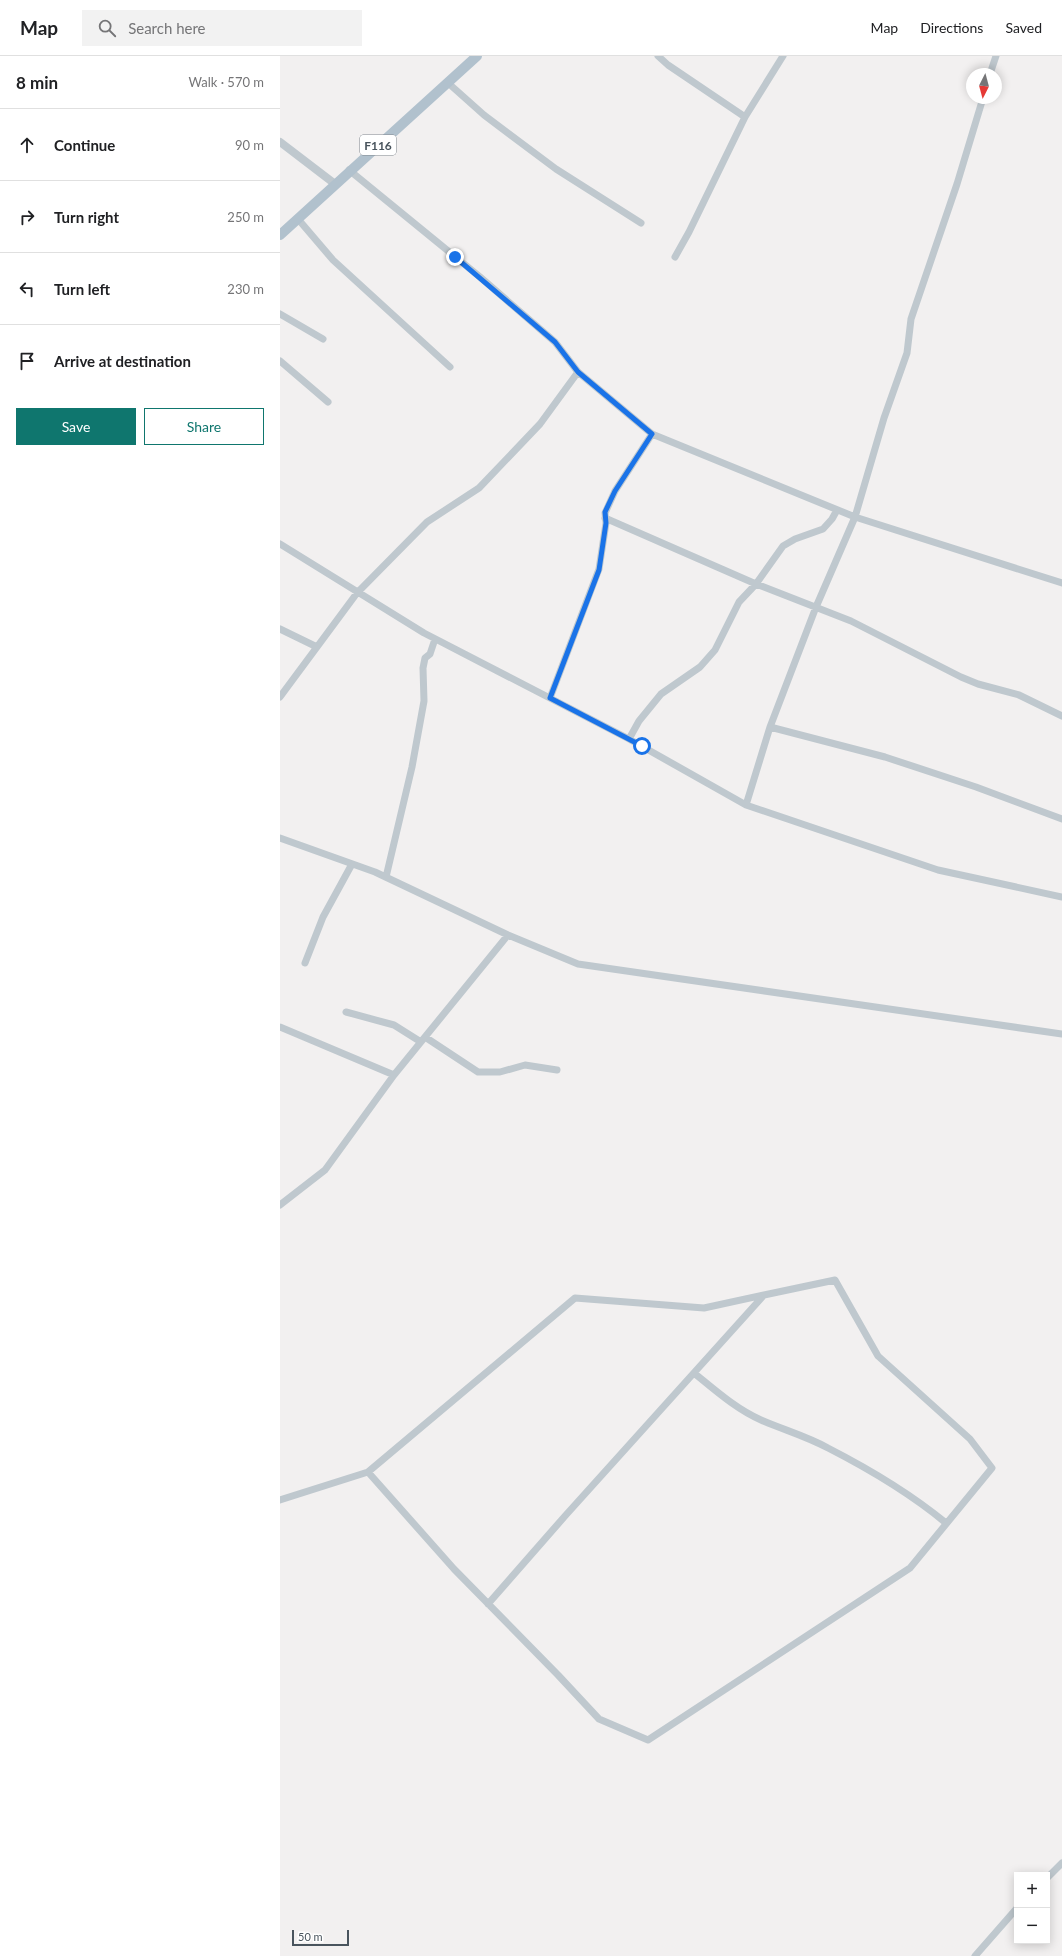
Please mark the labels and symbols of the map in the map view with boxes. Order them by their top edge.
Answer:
north arrow [966,68,1002,104]
road number: F116 [360,135,396,155]
route end [446,248,464,266]
route start [633,737,651,755]
scale bar [292,1928,349,1947]

